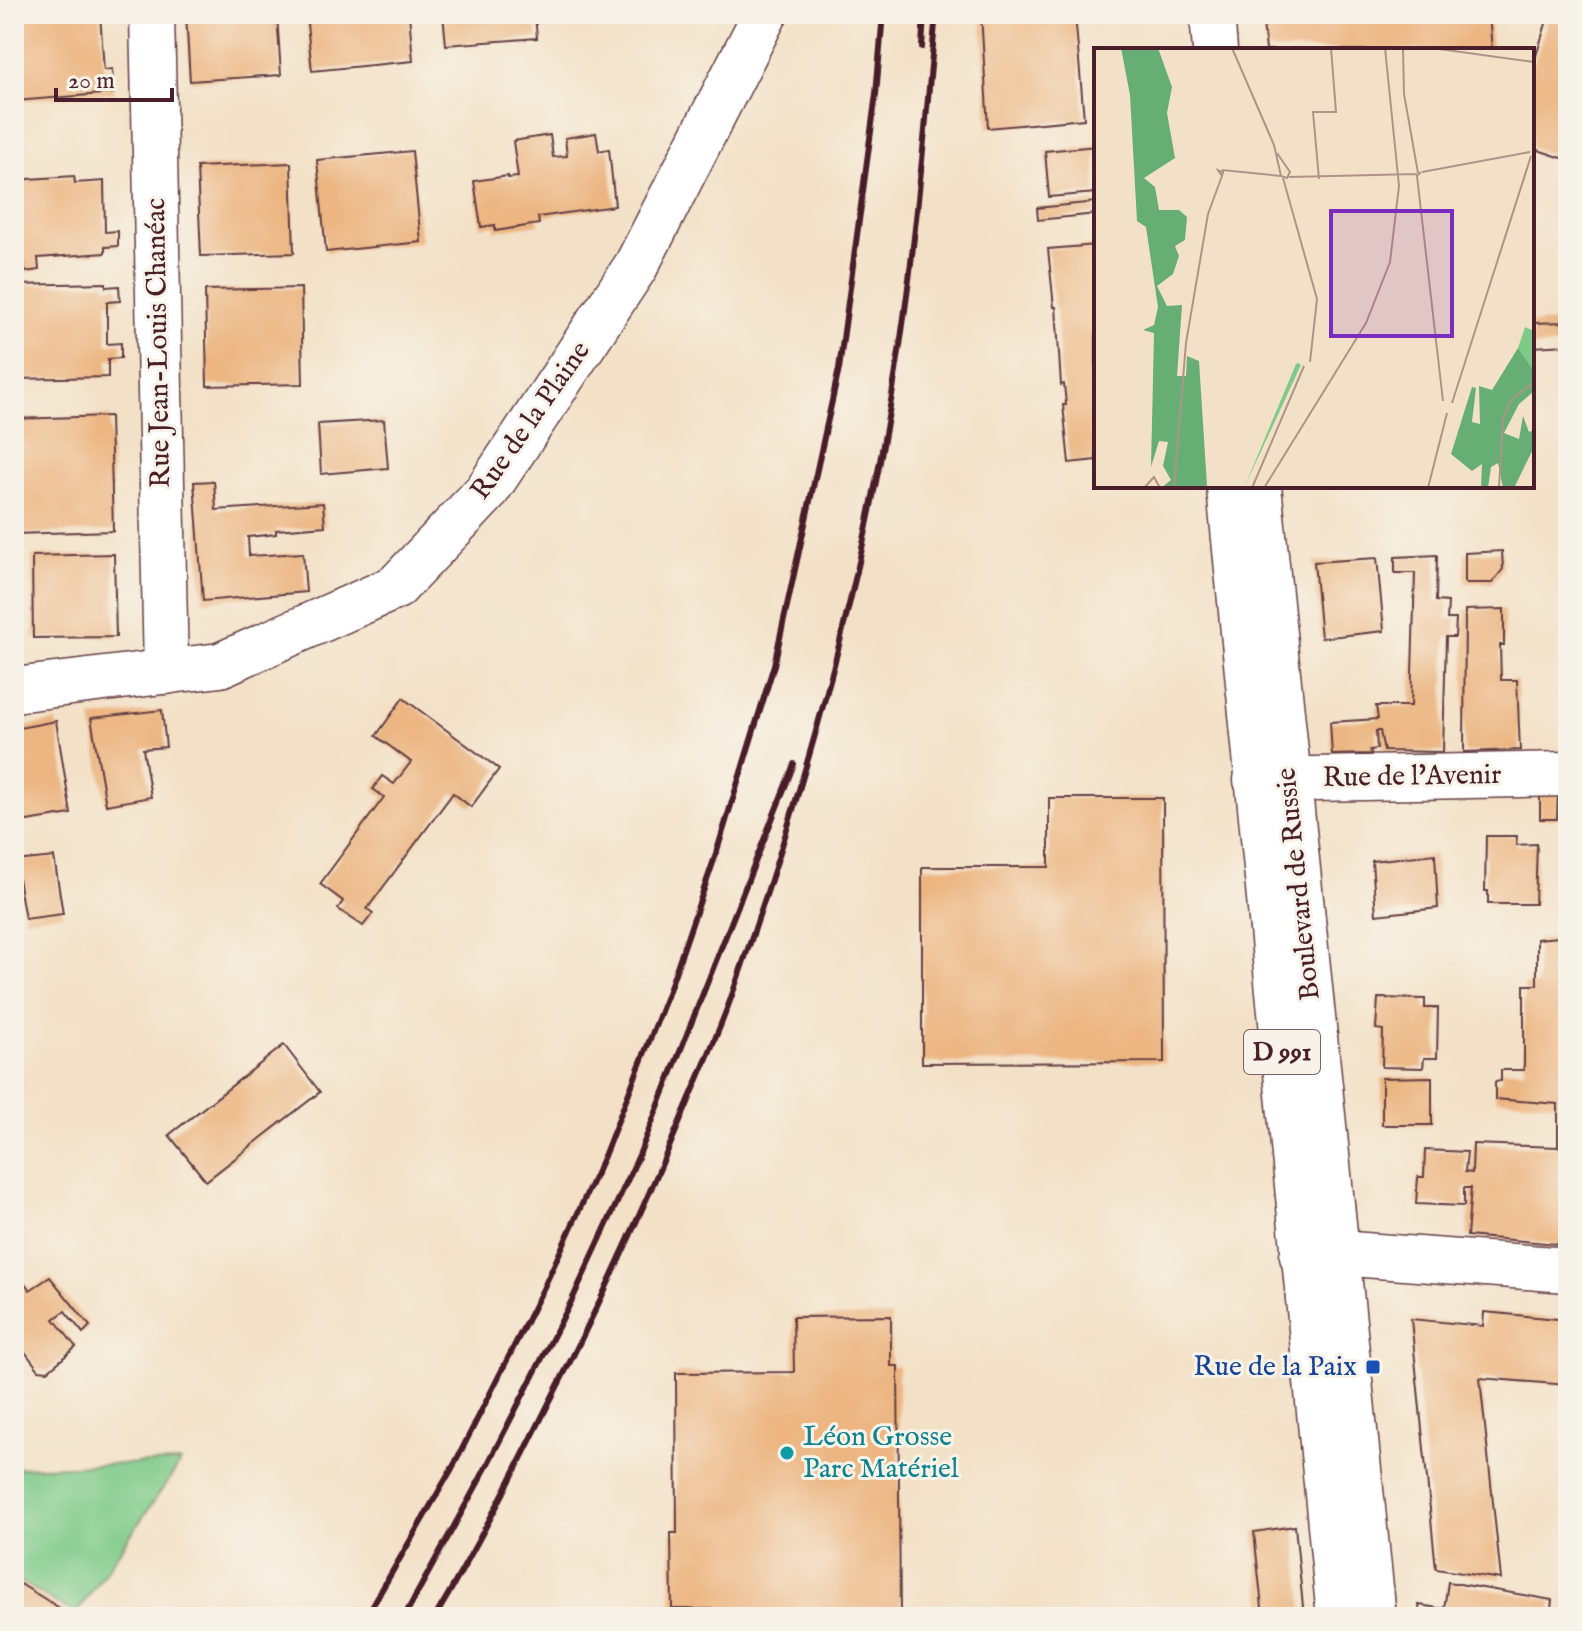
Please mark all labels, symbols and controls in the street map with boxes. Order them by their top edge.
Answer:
inset map [1094,48,1534,488]
scale bar [56,52,172,102]
text: 20 m [68,66,115,97]
street label: Rue Jean-Louis Chanéac [139,198,179,488]
street label: Rue de la Plaine [463,335,599,507]
street label: Rue de l'Avenir [1322,758,1502,796]
street label: Boulevard de Russie [1269,766,1329,1002]
road number: D 991 [1244,1030,1320,1074]
place label: Rue de la Paix [1193,1350,1357,1385]
marker: Rue de la Paix [1364,1358,1382,1376]
place label: Léon Grosse Parc Matériel [803,1420,959,1487]
marker: Léon Grosse Parc Matériel [778,1444,796,1462]

